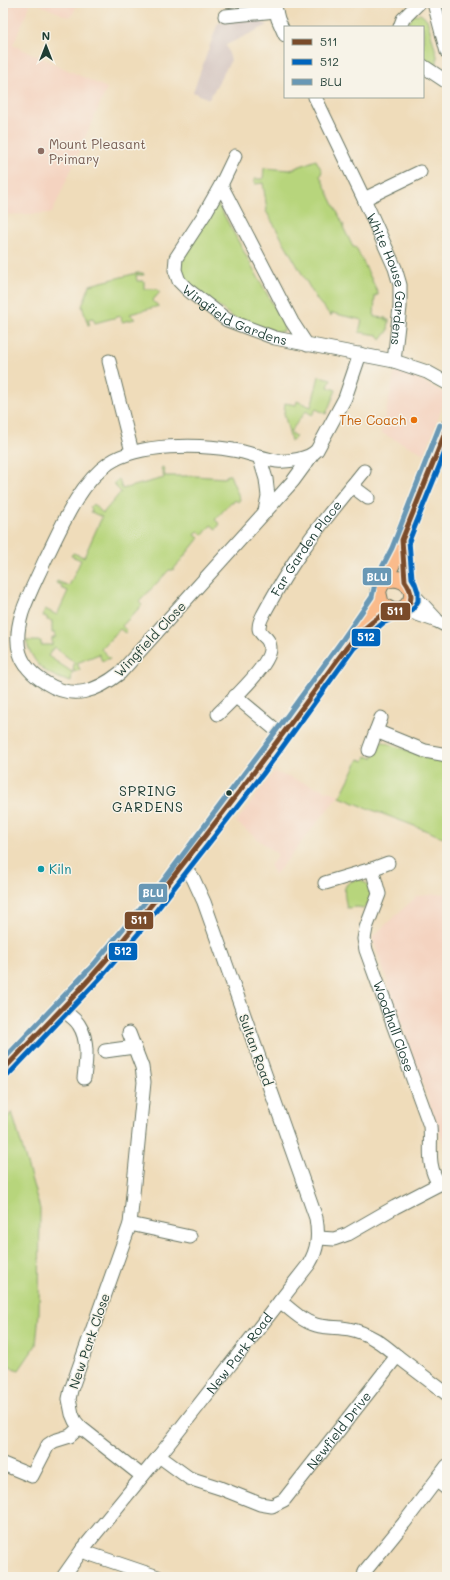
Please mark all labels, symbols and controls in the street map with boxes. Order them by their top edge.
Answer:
north arrow [26,26,66,66]
legend [284,26,424,98]
text: N [42,28,50,43]
text: 511 [320,33,338,49]
text: 512 [320,53,339,69]
text: BLU [320,73,342,89]
place label: Mount Pleasant Primary [49,135,146,167]
marker: Mount Pleasant Primary [36,146,46,156]
street label: White House Gardens [363,210,409,346]
street label: Wingfield Gardens [179,280,289,348]
place label: The Coach [339,411,406,428]
marker: The Coach [409,415,419,425]
street label: Far Garden Place [266,497,345,599]
line badge: BLU [362,567,392,586]
text: BLU [366,569,388,584]
street label: Wingfield Close [110,597,189,680]
line badge: 511 [380,602,411,621]
text: 511 [387,603,403,618]
line badge: 512 [351,628,381,647]
text: 512 [357,629,375,644]
district label: SPRING GARDENS [112,781,184,816]
unlabelled marker [224,788,234,798]
place label: Kiln [49,860,71,877]
marker: Kiln [36,864,46,874]
line badge: BLU [138,883,168,903]
text: BLU [142,885,164,900]
line badge: 511 [124,911,154,930]
text: 511 [131,912,147,927]
line badge: 512 [108,942,138,961]
text: 512 [114,943,132,958]
street label: Woodhall Close [370,978,419,1074]
street label: Sultan Road [236,1012,277,1088]
street label: New Park Close [64,1291,113,1391]
street label: New Park Road [202,1309,276,1397]
street label: Newfield Drive [302,1387,374,1473]

